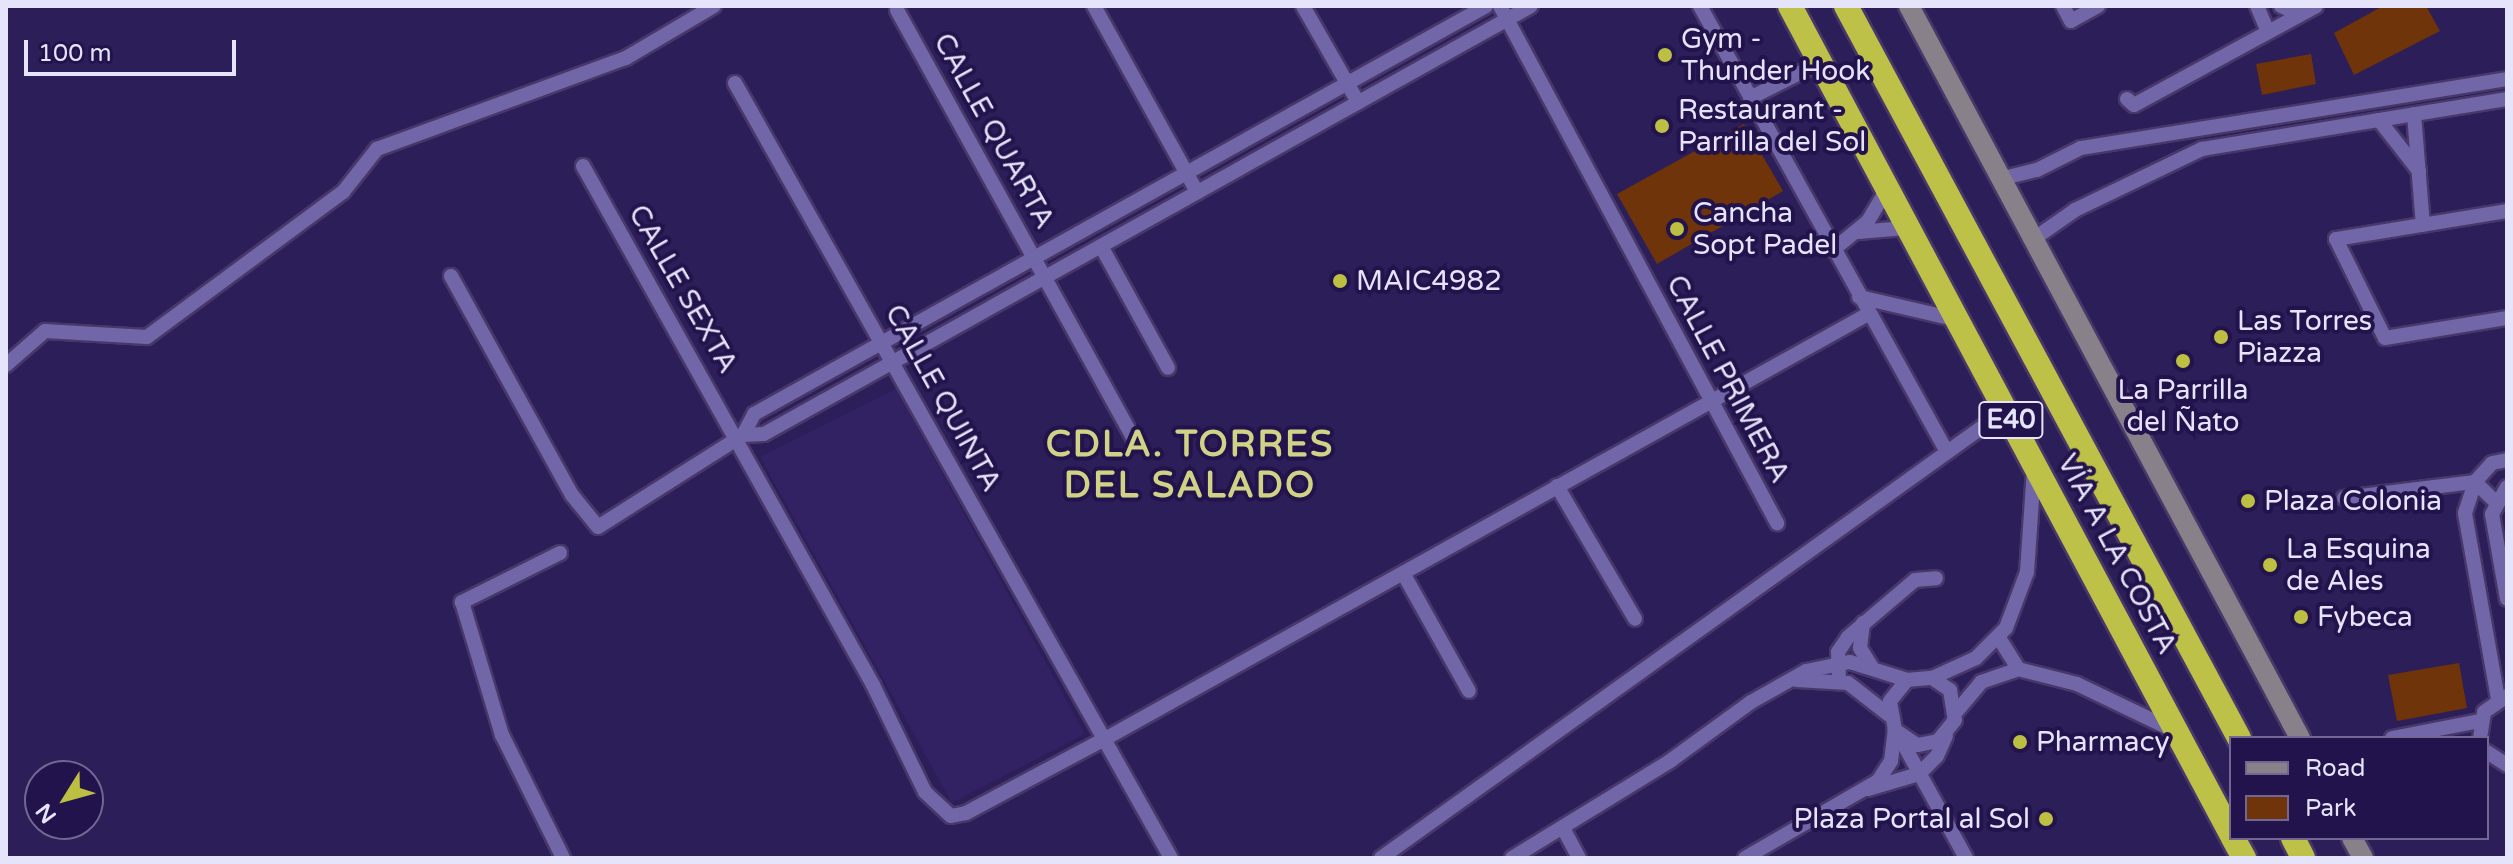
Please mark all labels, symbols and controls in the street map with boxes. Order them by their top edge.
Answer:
place label: Gym - Thunder Hook [1681,22,1871,88]
scale bar [28,24,240,74]
street label: CALLE QUARTA [926,27,1062,235]
text: 100 m [38,39,112,68]
marker: Gym - Thunder Hook [1656,46,1674,64]
place label: Restaurant - Parrilla del Sol [1678,93,1866,159]
marker: Restaurant - Parrilla del Sol [1653,117,1671,135]
place label: Cancha Sopt Padel [1693,196,1837,262]
street label: CALLE SEXTA [621,199,745,379]
marker: Cancha Sopt Padel [1668,220,1686,238]
place label: MAIC4982 [1356,264,1502,298]
street label: CALLE PRIMERA [1659,269,1797,489]
marker: MAIC4982 [1331,272,1349,290]
street label: CALLE QUINTA [878,299,1008,497]
place label: Las Torres Piazza [2237,304,2372,370]
marker: Las Torres Piazza [2212,328,2230,346]
marker: La Parrilla del Ñato [2174,352,2192,370]
place label: La Parrilla del Ñato [2117,373,2249,439]
road number: E40 [1977,398,2045,442]
district label: CDLA. TORRES DEL SALADO [1046,422,1334,507]
street label: VÍA A LA COSTA [2050,448,2184,660]
place label: Plaza Colonia [2264,484,2442,518]
marker: Plaza Colonia [2239,492,2257,510]
place label: La Esquina de Ales [2286,532,2431,598]
marker: La Esquina de Ales [2261,556,2279,574]
place label: Fybeca [2317,600,2413,634]
marker: Fybeca [2292,608,2310,626]
place label: Pharmacy [2036,725,2170,759]
marker: Pharmacy [2011,733,2029,751]
legend [2229,736,2489,840]
text: Road [2305,754,2365,783]
north arrow [24,760,104,840]
text: Park [2305,794,2356,823]
text: N [31,798,62,828]
place label: Plaza Portal al Sol [1794,802,2030,836]
marker: Plaza Portal al Sol [2037,810,2055,828]

